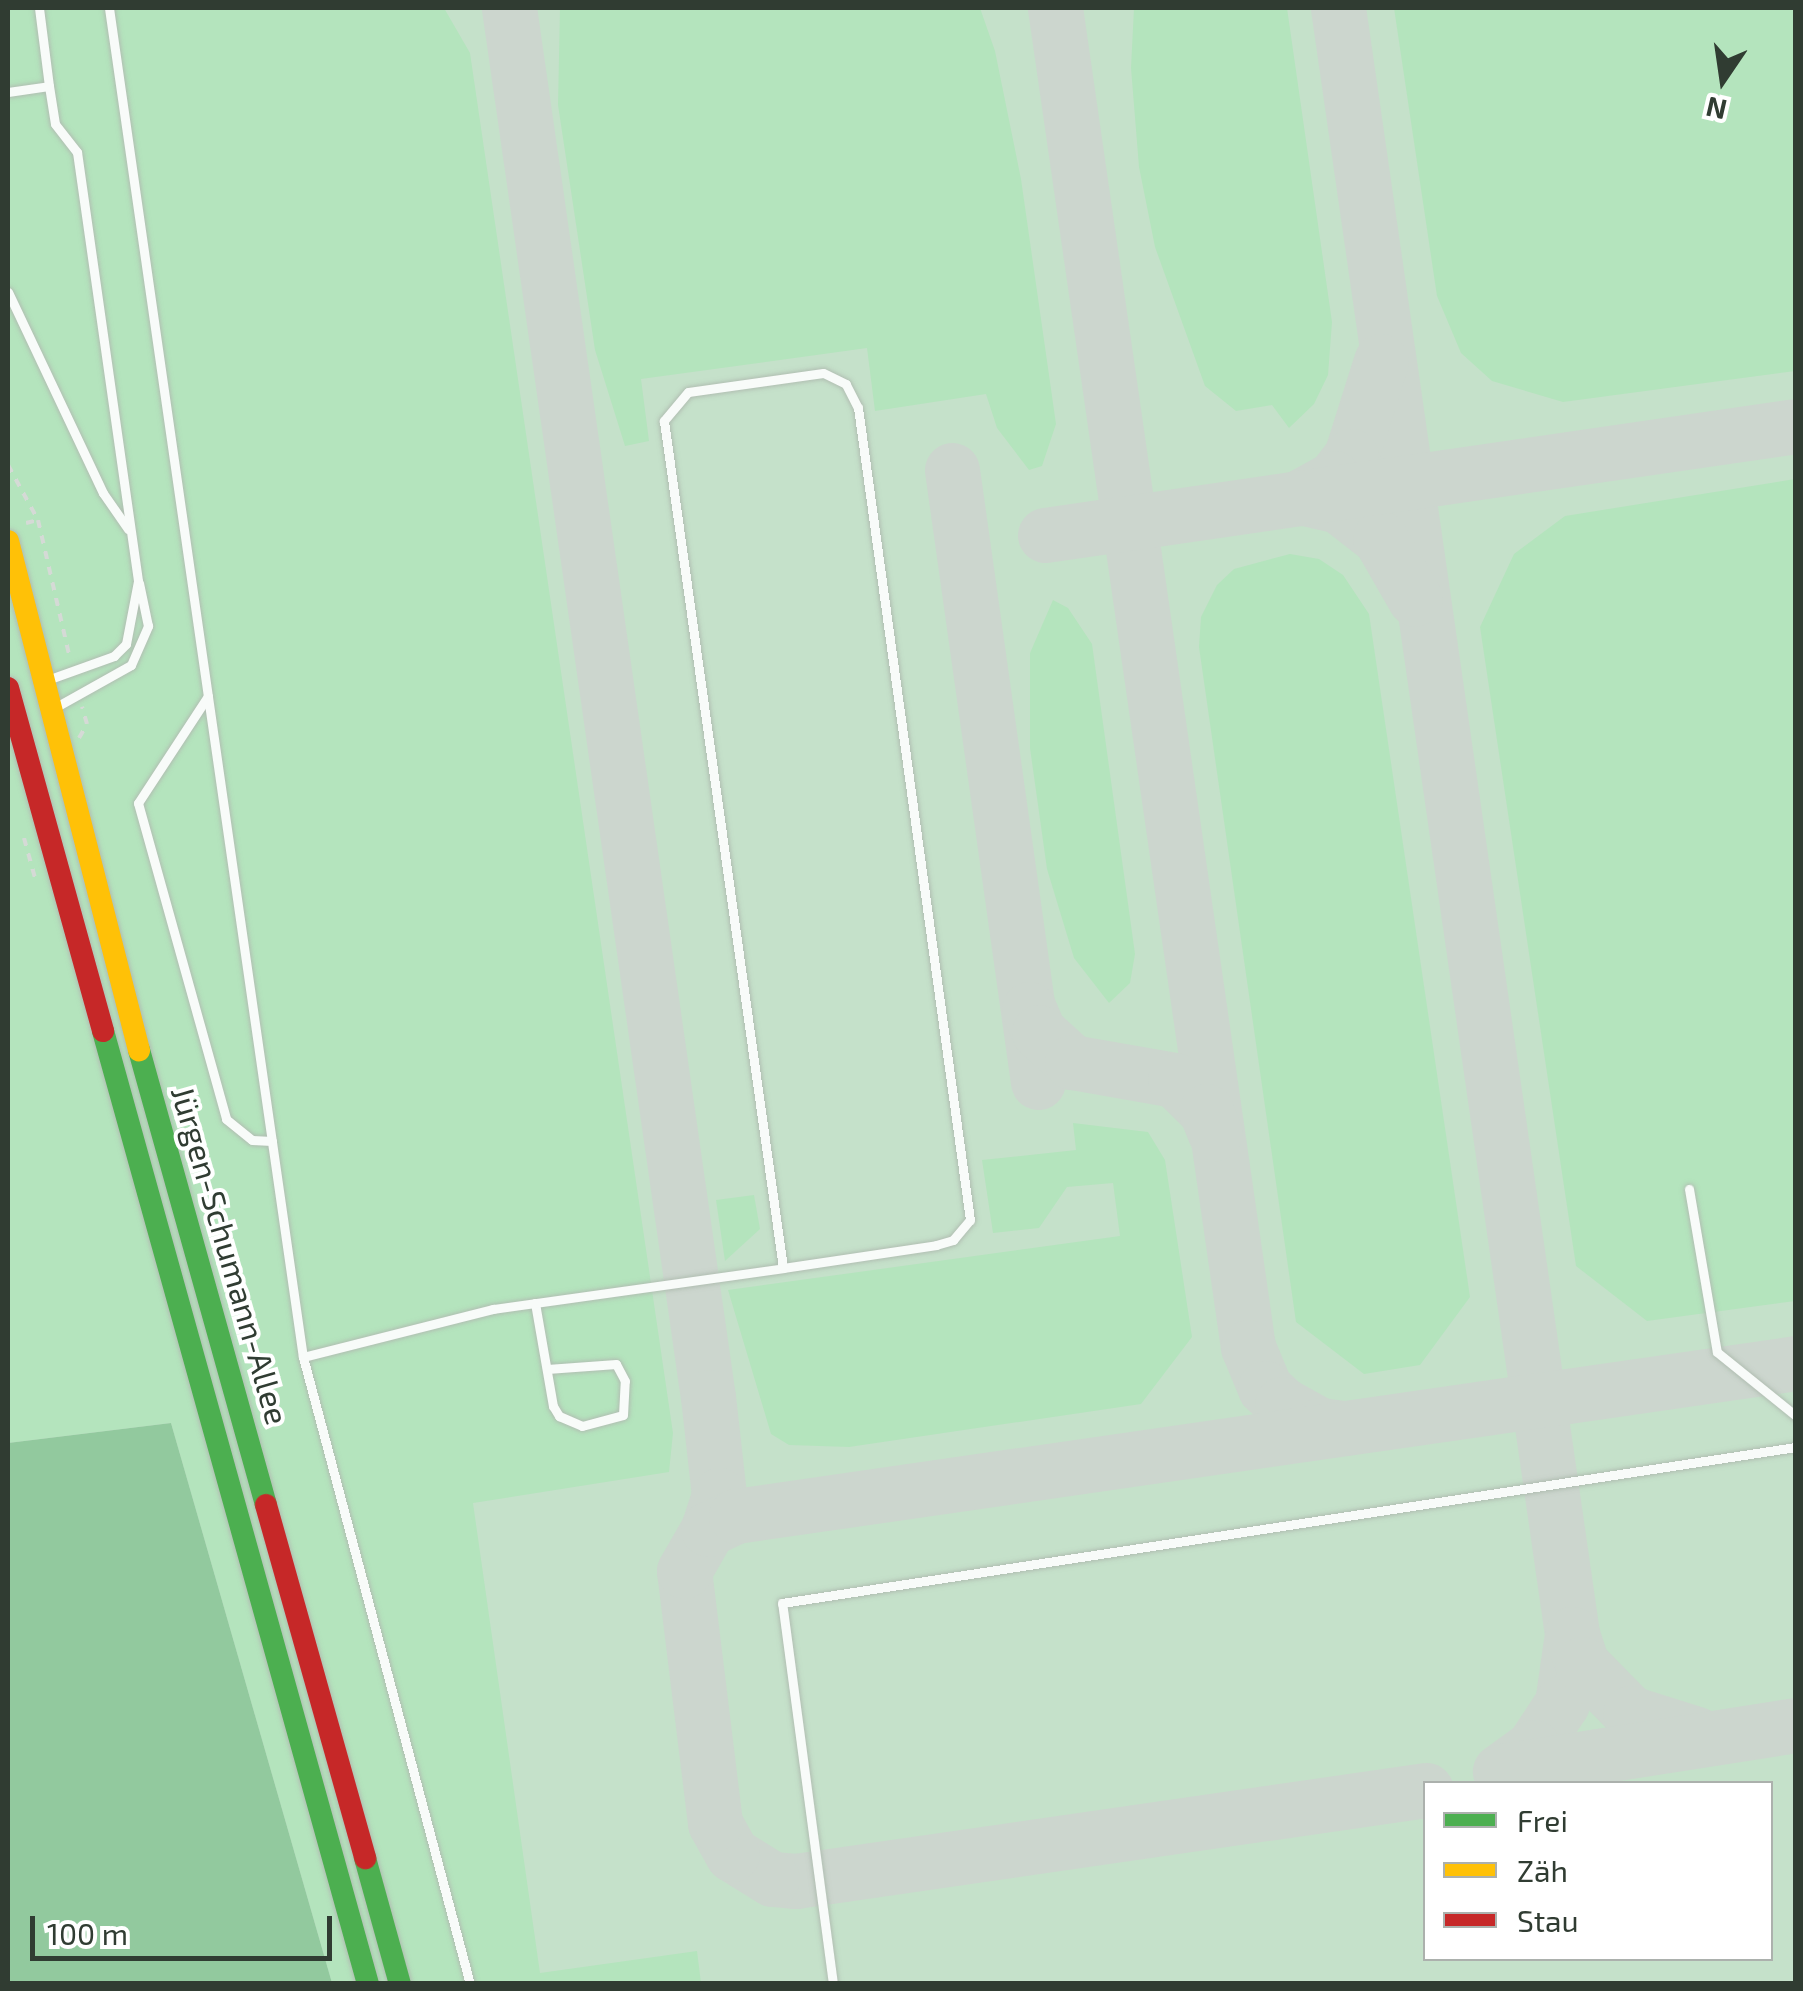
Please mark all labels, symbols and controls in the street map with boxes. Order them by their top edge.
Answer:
north arrow [1673,30,1773,130]
text: N [1703,90,1730,128]
street label: Jürgen-Schumann-Allee [164,1081,298,1429]
legend [1423,1781,1773,1961]
text: Frei [1517,1802,1568,1838]
text: Zäh [1517,1852,1568,1888]
scale bar [35,1896,338,1958]
text: Stau [1517,1902,1579,1938]
text: 100 m [47,1915,128,1951]

